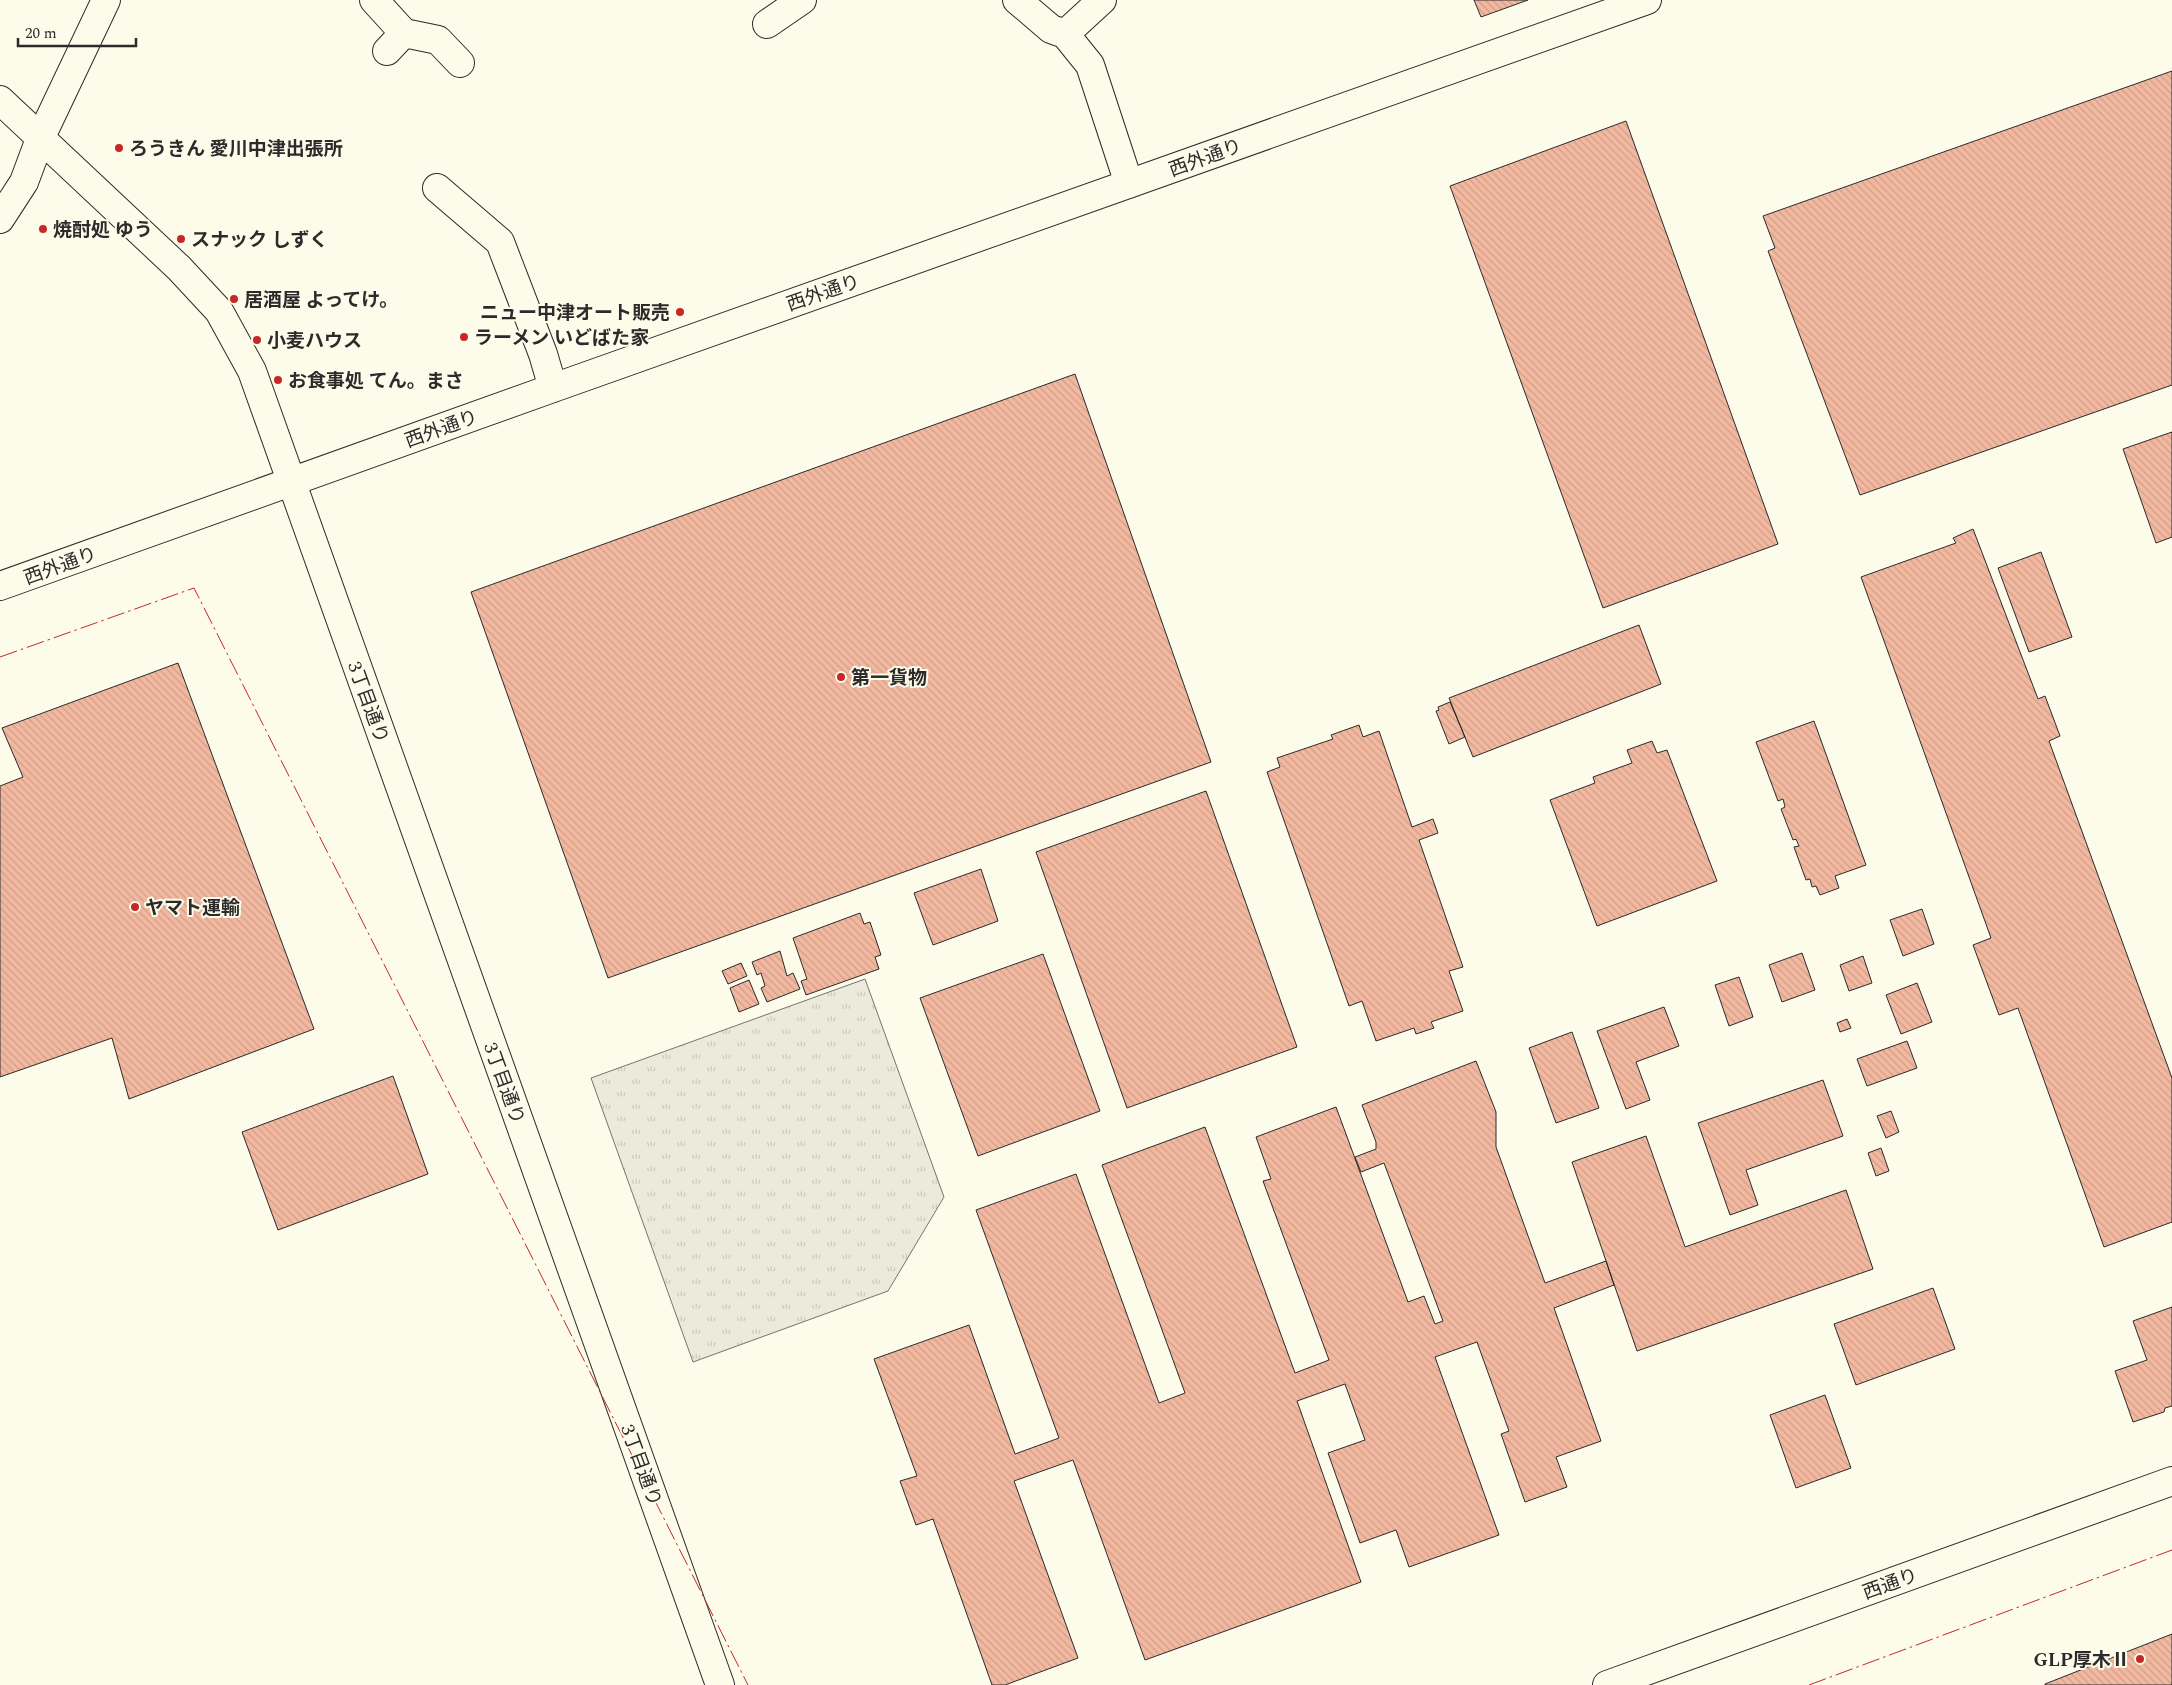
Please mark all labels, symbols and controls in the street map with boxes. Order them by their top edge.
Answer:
scale bar [18,15,135,47]
text: 20 m [25,22,57,45]
street label: 西外通り [1165,132,1246,185]
place label: ろうきん 愛川中津出張所 [129,135,343,164]
marker: ろうきん 愛川中津出張所 [113,142,125,154]
place label: 焼酎処 ゆう [53,216,153,245]
marker: 焼酎処 ゆう [37,223,49,235]
place label: スナック しずく [191,226,328,255]
marker: スナック しずく [175,233,187,245]
street label: 西外通り [783,267,864,320]
place label: 居酒屋 よってけ。 [244,286,398,315]
marker: 居酒屋 よってけ。 [228,293,240,305]
place label: ニュー中津オート販売 [480,299,670,328]
marker: ニュー中津オート販売 [674,306,686,318]
place label: ラーメン いどばた家 [474,324,649,353]
place label: 小麦ハウス [267,327,362,356]
marker: ラーメン いどばた家 [458,331,470,343]
marker: 小麦ハウス [251,334,263,346]
place label: お食事処 てん。まさ [288,367,464,396]
marker: お食事処 てん。まさ [272,374,284,386]
street label: 西外通り [401,403,482,456]
street label: 西外通り [20,540,101,593]
street label: 3丁目通り [339,657,396,748]
place label: 第一貨物 [851,664,927,693]
marker: 第一貨物 [835,671,847,683]
place label: ヤマト運輸 [145,894,240,923]
marker: ヤマト運輸 [129,901,141,913]
street label: 3丁目通り [475,1038,532,1129]
street label: 3丁目通り [612,1420,669,1511]
street label: 西通り [1859,1561,1922,1608]
place label: GLP厚木Ⅱ [2033,1646,2130,1675]
marker: GLP厚木Ⅱ [2134,1653,2146,1665]

